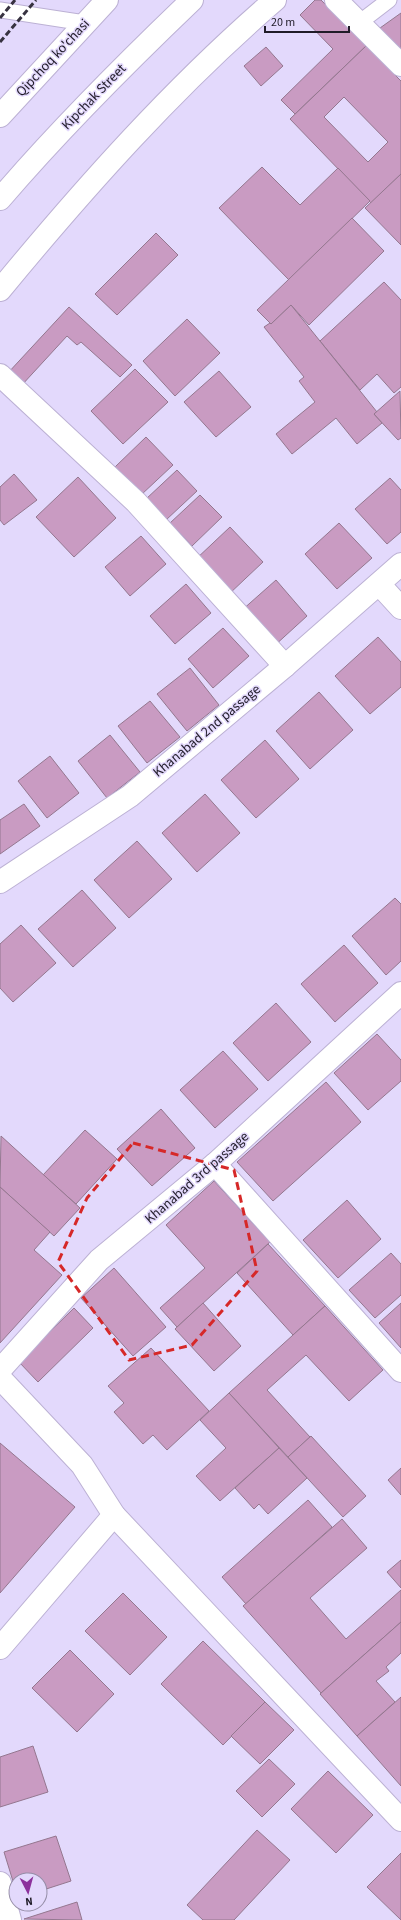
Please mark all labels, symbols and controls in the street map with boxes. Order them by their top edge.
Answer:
scale bar [265,8,349,34]
text: 20 m [271,14,295,31]
street label: Qipchoq ko'chasi [12,15,94,101]
street label: Kipchak Street [57,59,131,135]
street label: Khanabad 2nd passage [149,680,265,782]
street label: Khanabad 3rd passage [141,1127,253,1229]
north arrow [8,1872,48,1912]
text: N [25,1894,33,1909]

